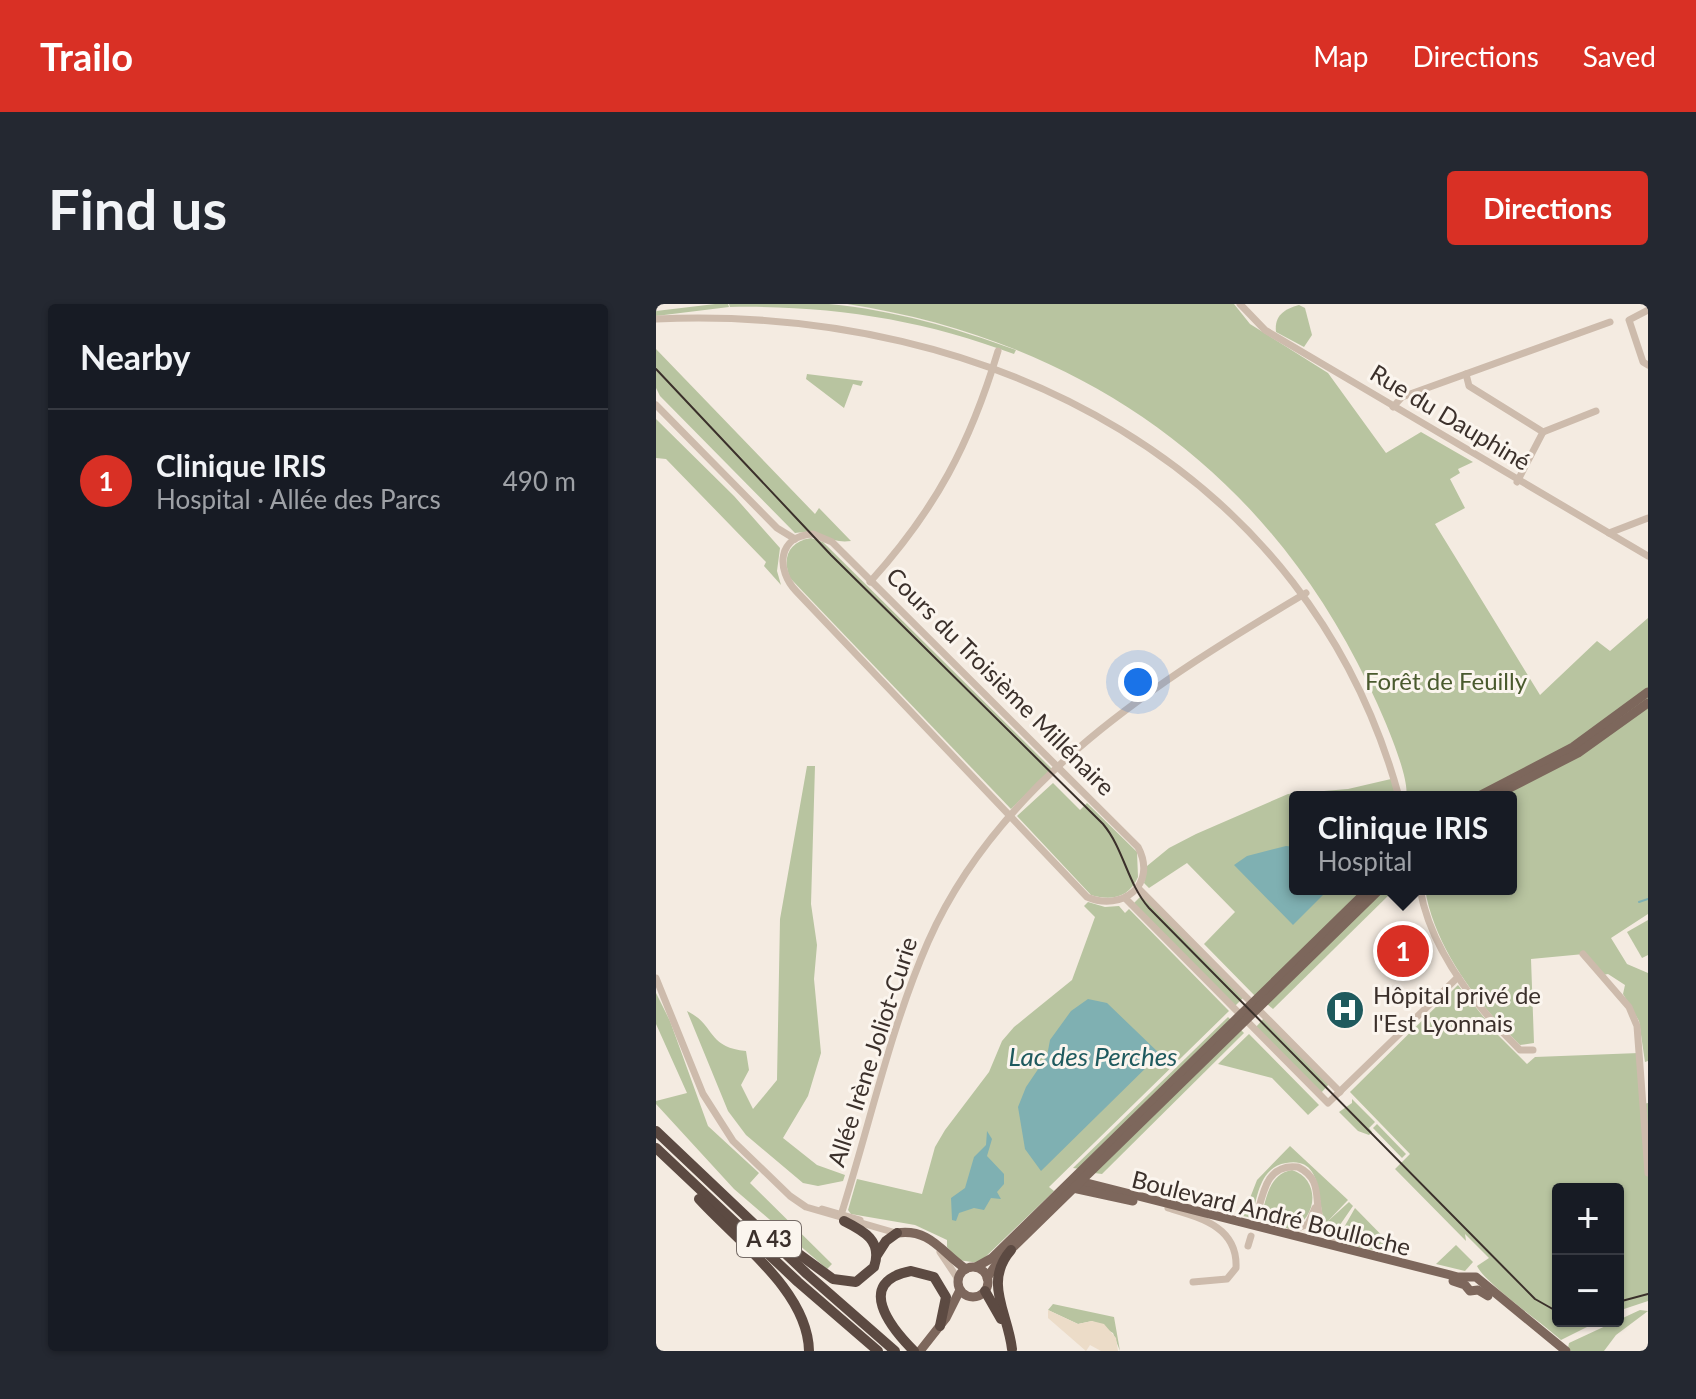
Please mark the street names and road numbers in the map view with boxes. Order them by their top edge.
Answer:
street label: Rue du Dauphiné [1365,358,1536,476]
street label: Cours du Troisième Millénaire [881,561,1121,801]
street label: Allée Irène Joliot-Curie [821,933,922,1170]
street label: Boulevard André Boulloche [1129,1164,1414,1261]
road number: A 43 [737,1221,801,1257]

